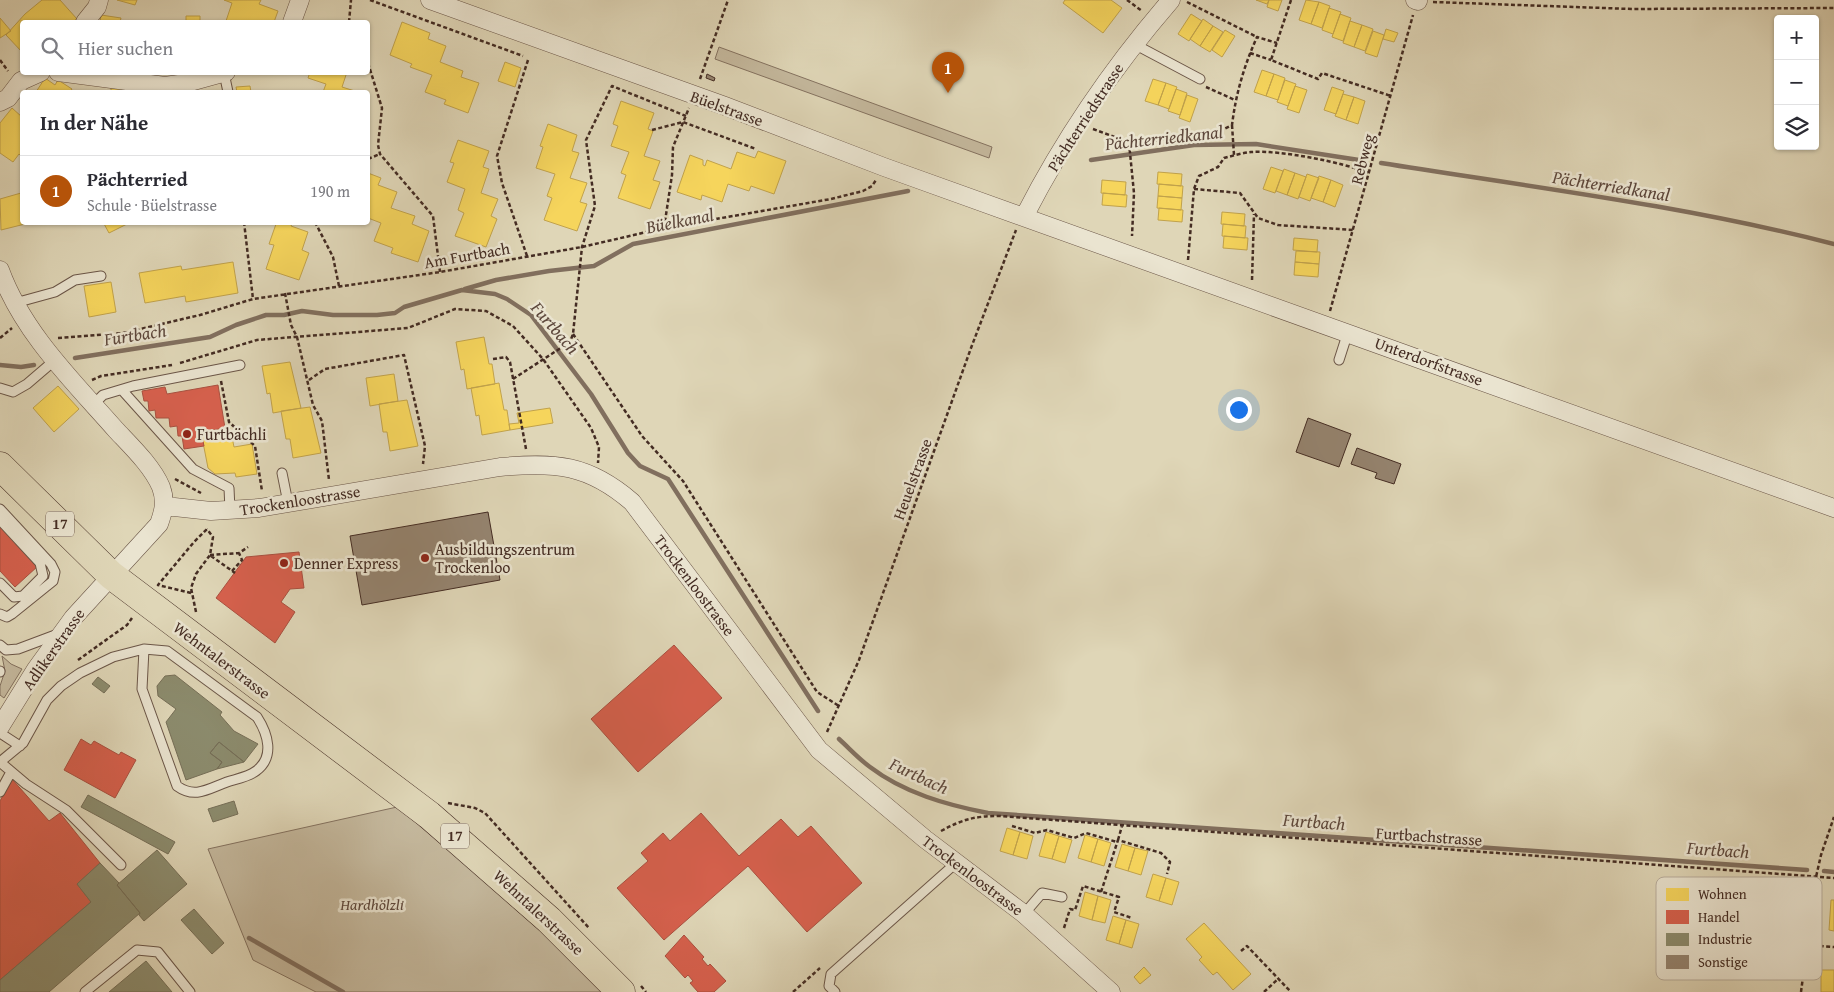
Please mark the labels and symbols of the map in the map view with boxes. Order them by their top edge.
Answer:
pin: 1 [932,52,964,93]
street label: Pächterriedstrasse [1041,58,1129,176]
street label: Büelstrasse [687,84,767,132]
water label: Pächterriedkanal [1103,118,1225,157]
street label: Rebweg [1344,131,1380,187]
water label: Pächterriedkanal [1550,163,1672,208]
water label: Büelkanal [643,201,717,240]
street label: Am Furtbach [422,236,512,274]
water label: Furtbach [524,294,586,360]
water label: Furtbach [101,316,168,353]
street label: Unterdorfstrasse [1371,330,1487,392]
your location [1226,397,1252,423]
place label: Furtbächli [197,422,267,446]
marker: Furtbächli [181,428,193,440]
street label: Heuelstrasse [886,435,938,523]
street label: Trockenloostrasse [238,479,362,521]
road number: 17 [46,512,74,536]
street label: Trockenloostrasse [649,529,741,641]
place label: Ausbildungszentrum Trockenloo [435,537,575,579]
place label: Denner Express [294,551,398,575]
marker: Ausbildungszentrum Trockenloo [419,552,431,564]
marker: Denner Express [278,557,290,569]
street label: Adlikerstrasse [16,603,90,695]
street label: Wehntalerstrasse [168,615,276,705]
water label: Furtbach [884,750,953,801]
water label: Furtbach [1281,806,1346,837]
street label: Furtbachstrasse [1375,820,1483,852]
road number: 17 [441,824,469,848]
street label: Trockenloostrasse [917,829,1029,921]
water label: Furtbach [1685,834,1750,865]
street label: Wehntalerstrasse [488,864,590,960]
legend [1656,877,1822,980]
text: Wohnen [1698,884,1747,904]
park label: Hardhölzli [339,892,404,916]
text: Handel [1698,907,1740,927]
text: Industrie [1698,929,1752,949]
text: Sonstige [1698,952,1748,972]

